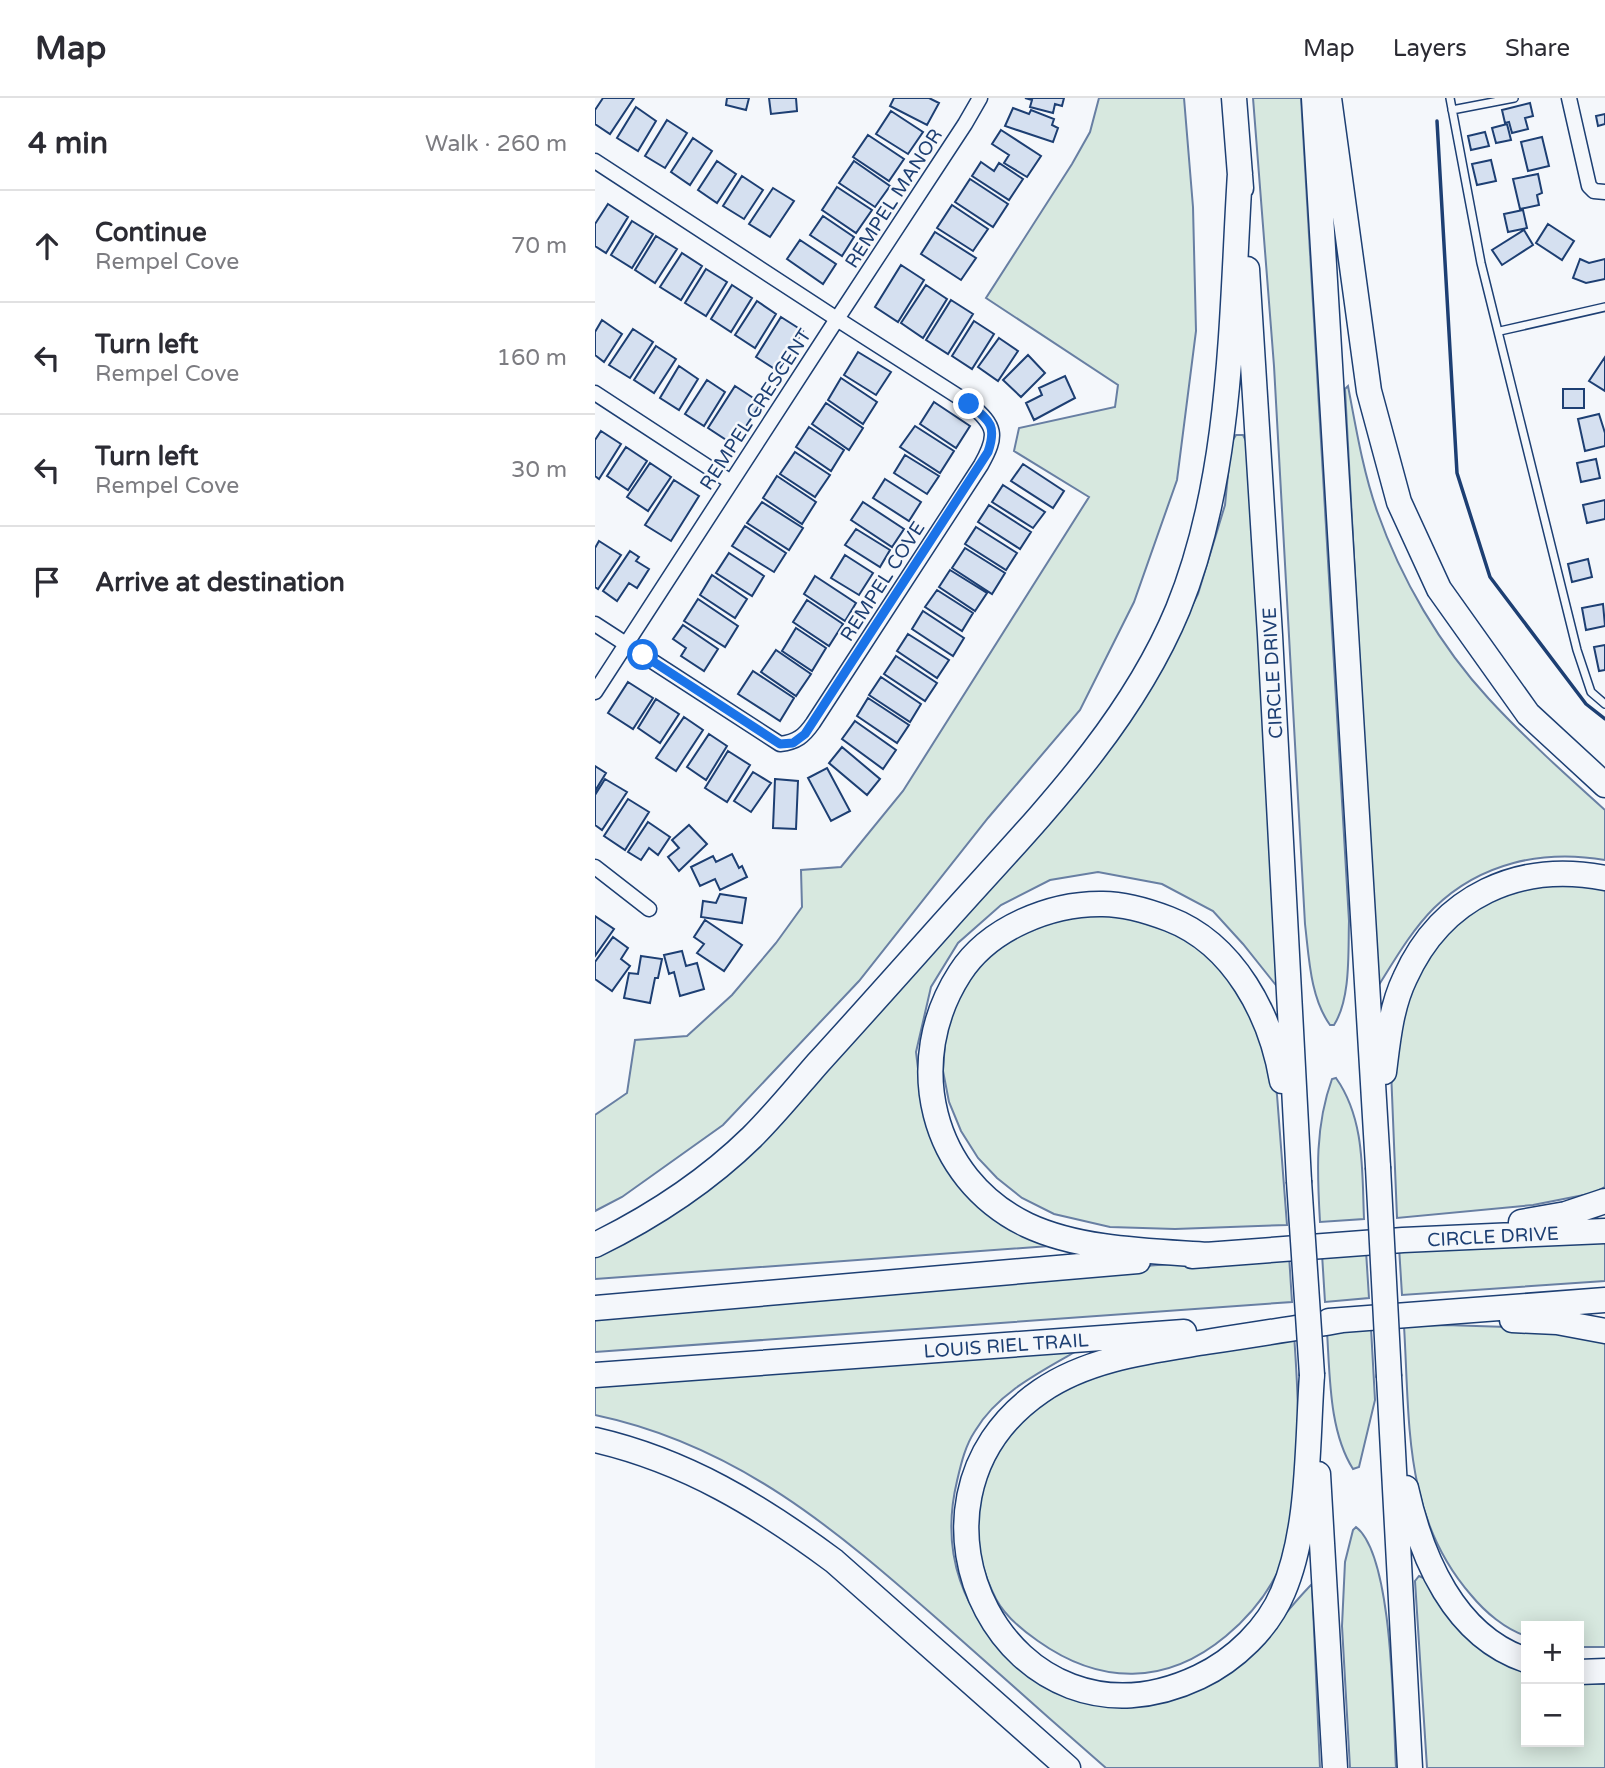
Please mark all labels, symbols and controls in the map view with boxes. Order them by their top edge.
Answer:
text: Map [35,29,106,68]
text: Map [1303,34,1355,63]
text: Layers [1393,34,1467,63]
text: Share [1505,34,1570,63]
text: 4 min [28,125,108,162]
street label: REMPEL MANOR [841,125,947,272]
text: Walk · 260 m [425,130,567,158]
text: Continue [95,217,207,248]
icon: ahead [28,227,66,265]
text: 70 m [511,232,567,260]
text: Rempel Cove [95,248,239,276]
street label: REMPEL CRESCENT [696,325,816,494]
text: Turn left [95,329,198,360]
icon: left [28,339,66,377]
text: 160 m [497,344,567,372]
text: Rempel Cove [95,360,239,388]
route end [953,388,984,419]
text: Turn left [95,441,198,472]
icon: left [28,451,66,489]
text: 30 m [511,456,567,484]
text: Rempel Cove [95,472,239,500]
street label: REMPEL COVE [836,518,930,645]
icon: arrive [28,563,66,601]
text: Arrive at destination [95,567,345,598]
street label: CIRCLE DRIVE [1259,607,1287,739]
route start [627,639,658,670]
street label: CIRCLE DRIVE [1427,1223,1559,1251]
street label: LOUIS RIEL TRAIL [923,1329,1089,1363]
map controls [1521,1621,1584,1747]
button: + [1521,1621,1584,1684]
button: − [1521,1684,1584,1747]

